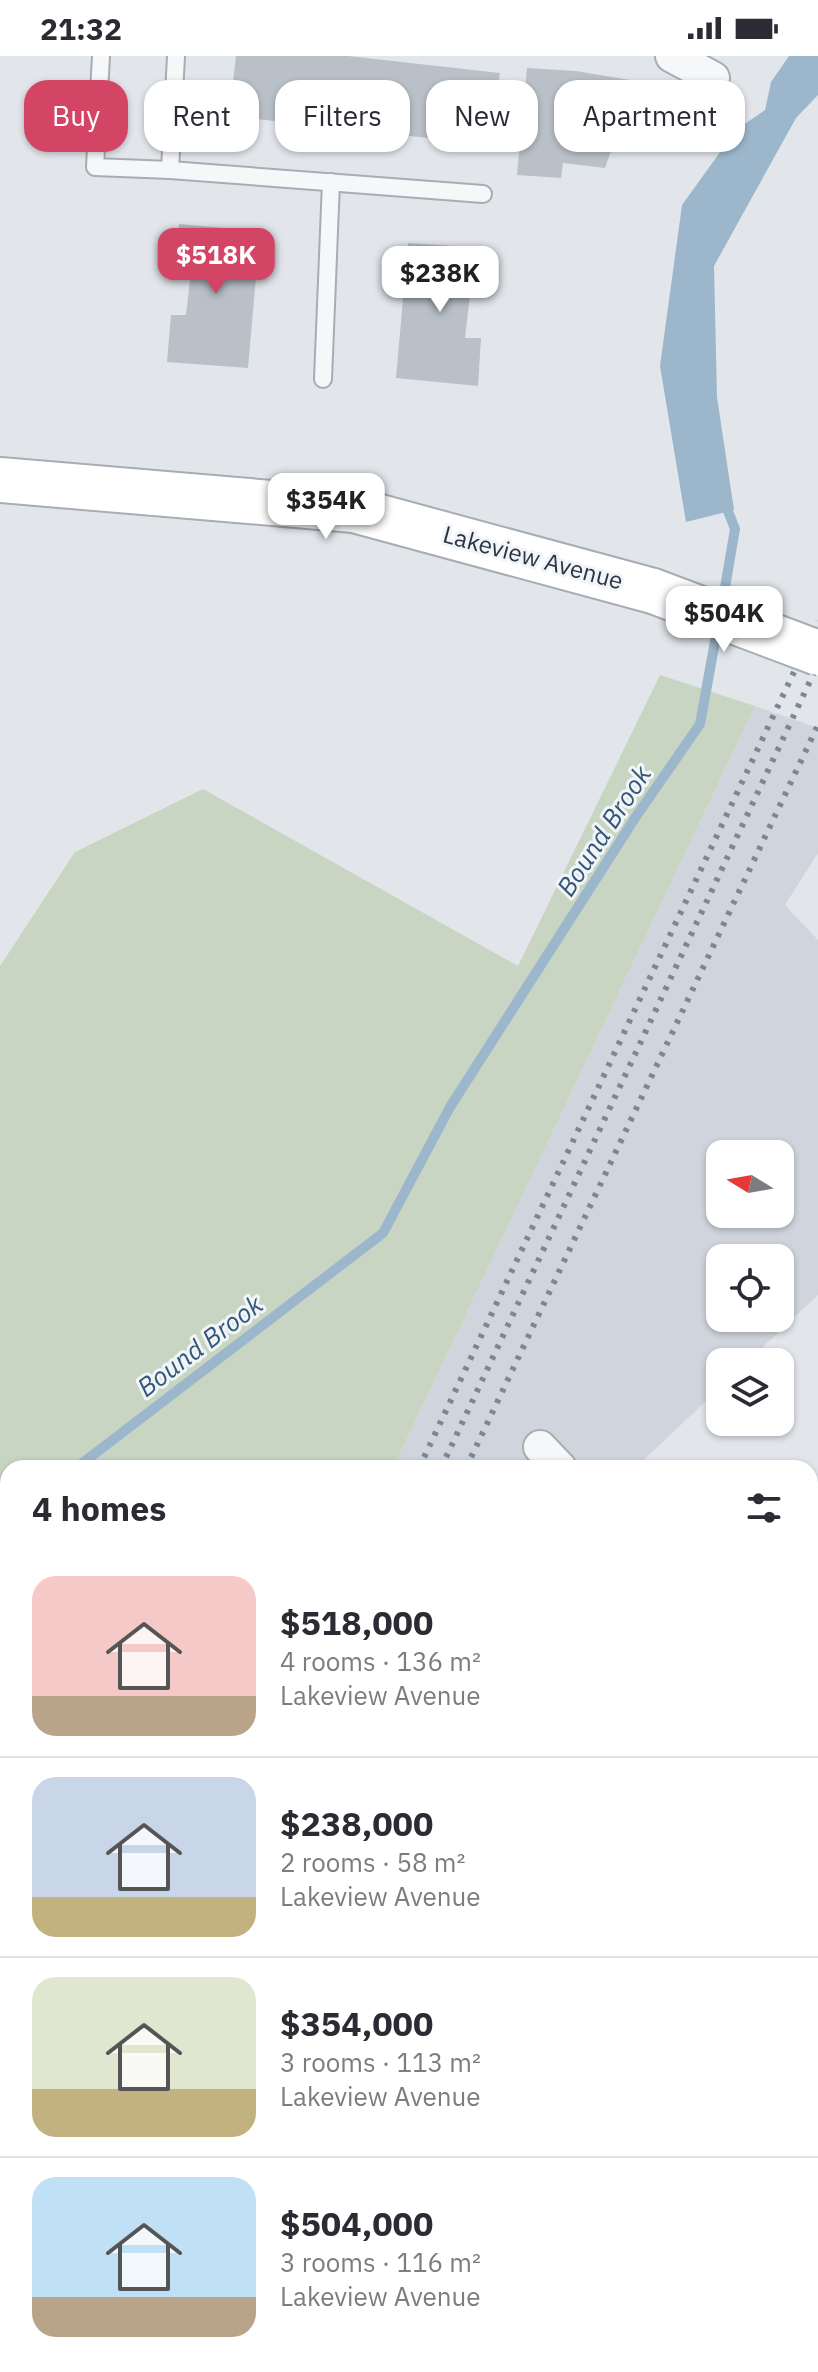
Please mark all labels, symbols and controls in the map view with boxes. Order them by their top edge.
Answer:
text: 21:32 [40,9,122,48]
chip: Buy [24,80,128,152]
chip: Rent [144,80,259,152]
chip: Filters [275,80,410,152]
chip: New [426,80,538,152]
chip: Apartment [554,80,745,152]
pin: $518K [160,228,272,296]
text: $518K [176,237,256,271]
pin: $238K [384,246,496,314]
text: $238K [400,255,480,289]
pin: $354K [270,473,382,541]
text: $354K [286,482,366,516]
street label: Lakeview Avenue [440,518,627,596]
pin: $504K [668,586,780,654]
text: $504K [684,595,764,629]
water label: Bound Brook [548,758,658,902]
north arrow [706,1140,794,1228]
map controls [706,1140,794,1436]
button: locate [706,1244,794,1332]
water label: Bound Brook [130,1287,269,1404]
button: layers [706,1348,794,1436]
text: 4 homes [32,1486,167,1530]
icon: filters [742,1486,786,1530]
text: $518,000 [280,1600,433,1644]
icon: home [96,1608,192,1704]
text: 4 rooms · 136 m² [280,1644,481,1678]
text: Lakeview Avenue [280,1678,481,1712]
text: $238,000 [280,1801,433,1845]
icon: home [96,1809,192,1905]
text: 2 rooms · 58 m² [280,1845,465,1879]
text: Lakeview Avenue [280,1879,481,1913]
text: $354,000 [280,2001,433,2045]
icon: home [96,2009,192,2105]
text: 3 rooms · 113 m² [280,2045,481,2079]
text: Lakeview Avenue [280,2079,481,2113]
text: $504,000 [280,2201,433,2245]
icon: home [96,2209,192,2305]
text: 3 rooms · 116 m² [280,2245,481,2279]
text: Lakeview Avenue [280,2279,481,2313]

